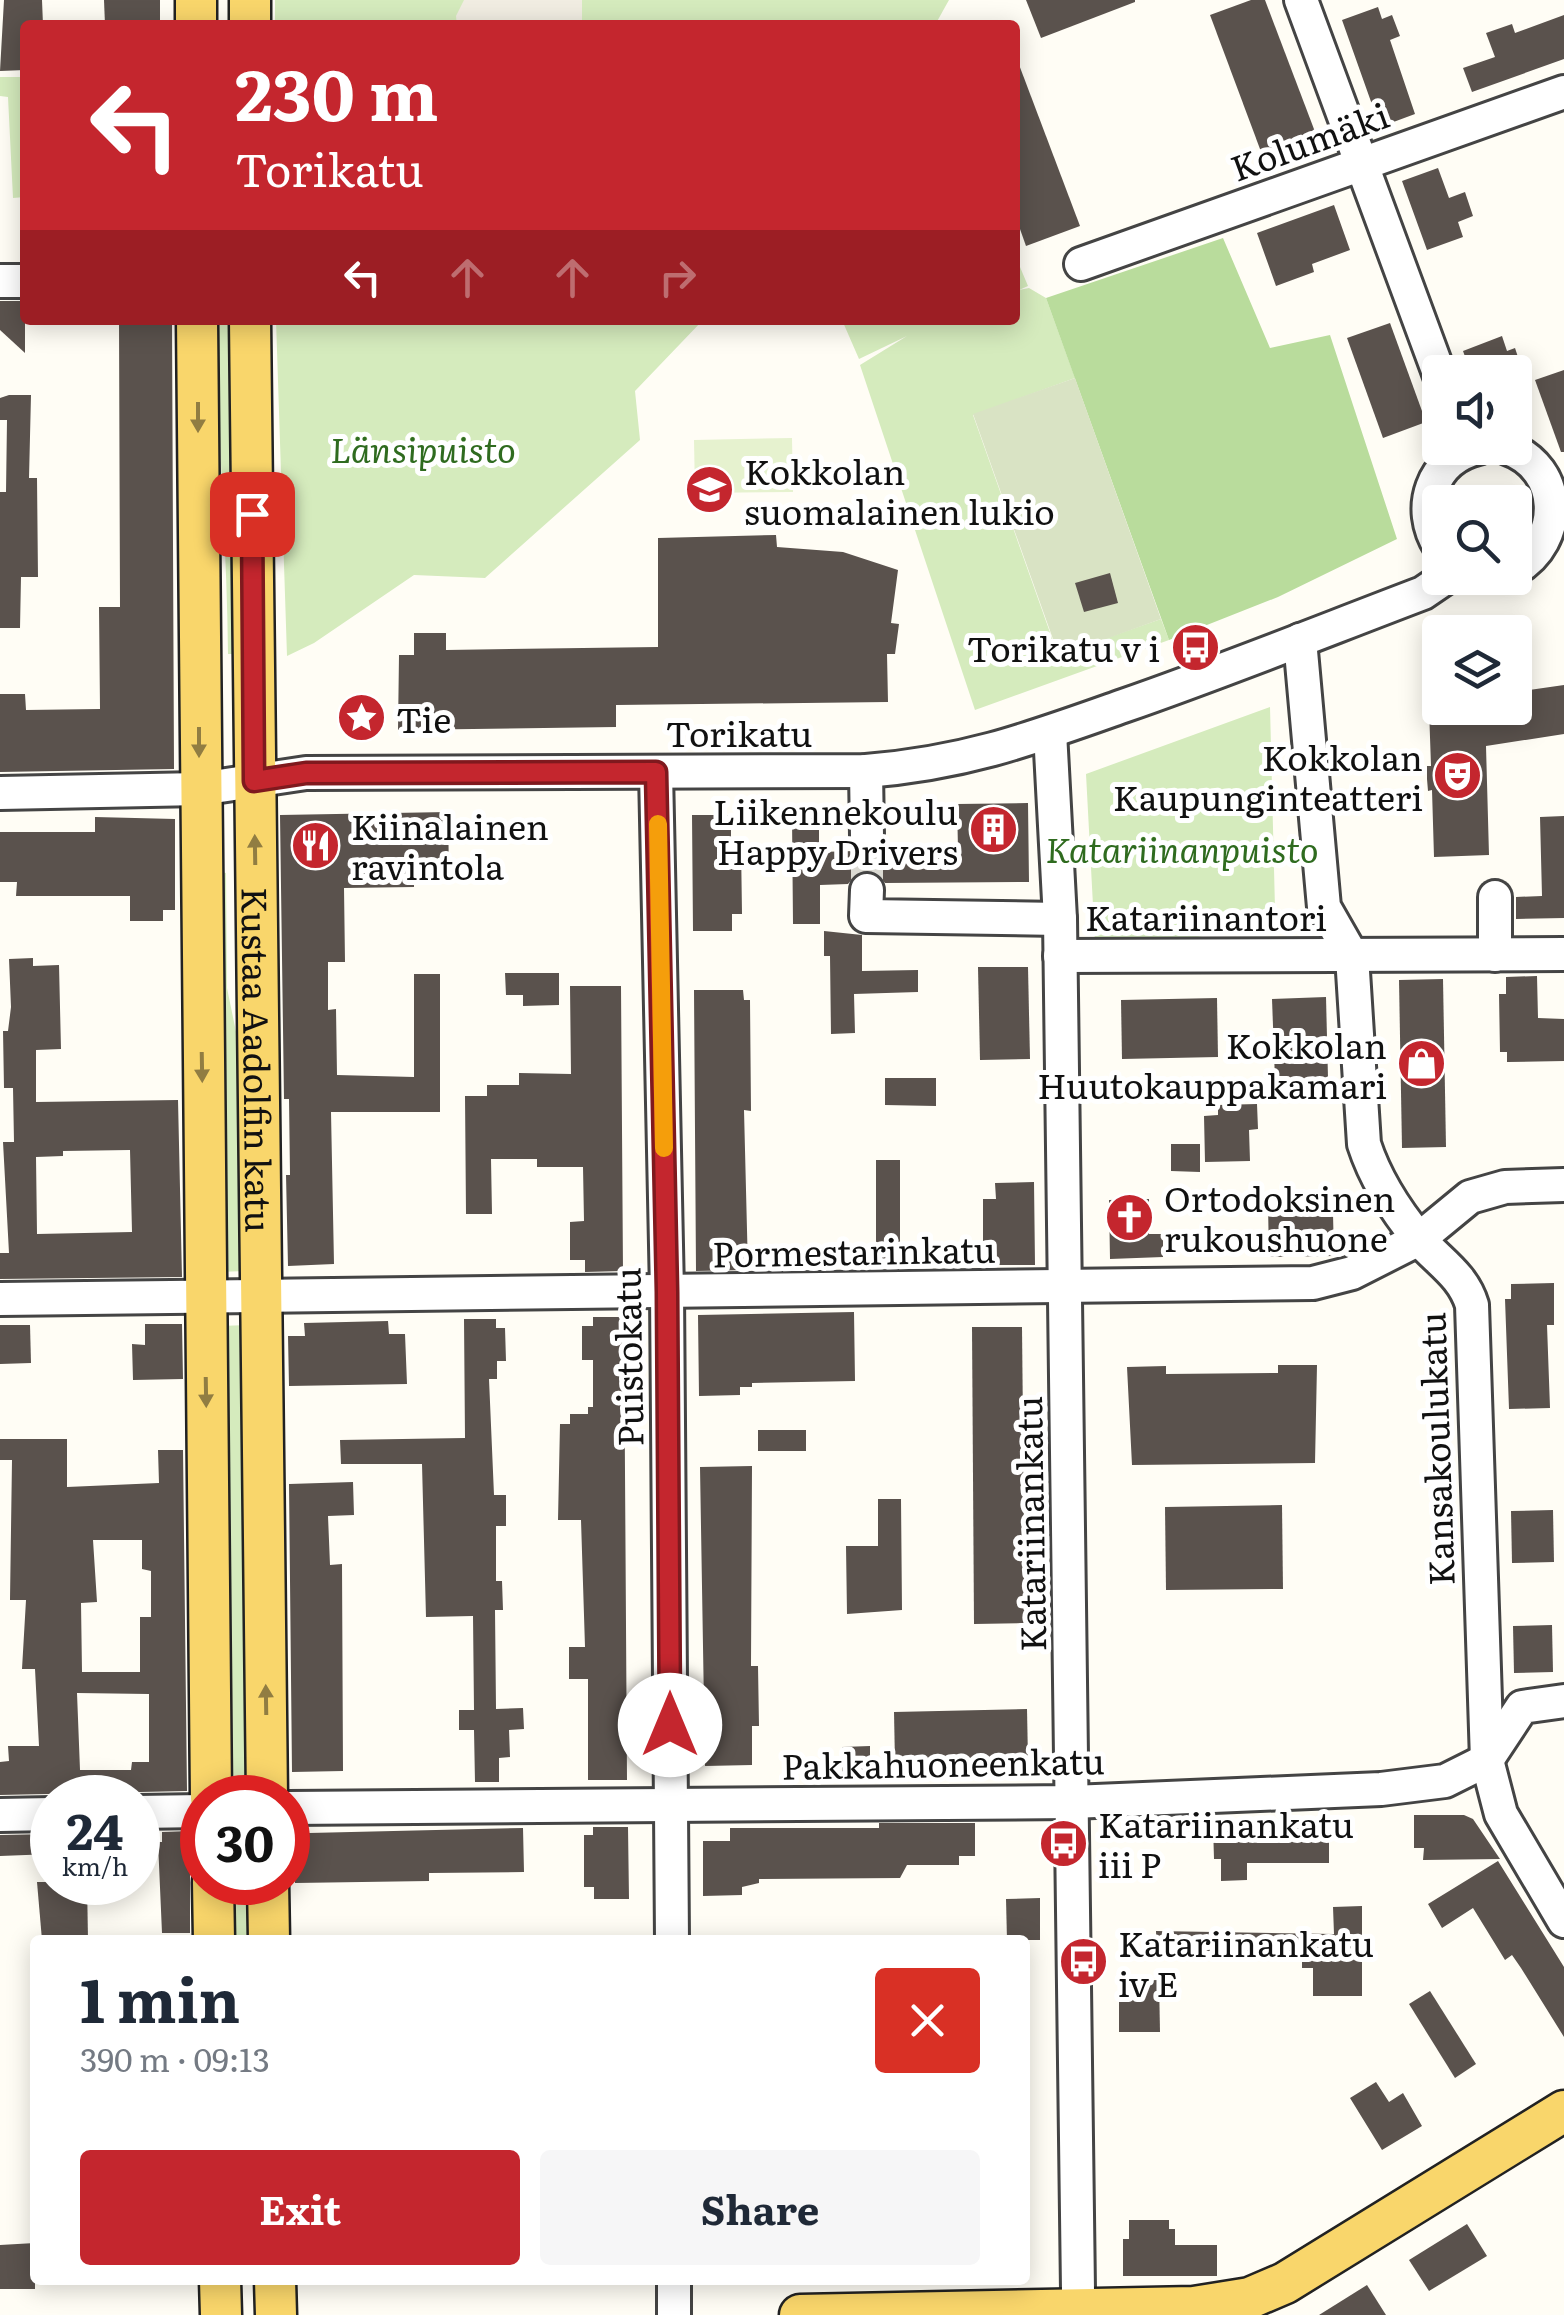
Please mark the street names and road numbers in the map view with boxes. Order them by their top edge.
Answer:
street label: Kolumäki [1223,87,1395,193]
street label: Torikatu [666,706,812,758]
street label: Kustaa Aadolfin katu [231,887,286,1233]
street label: Katariinantori [1085,890,1327,942]
street label: Pormestarinkatu [712,1222,996,1278]
street label: Puistokatu [599,1267,655,1447]
street label: Kansakoulukatu [1404,1311,1466,1587]
street label: Katariinankatu [1001,1396,1057,1652]
street label: Pakkahuoneenkatu [781,1733,1105,1791]

